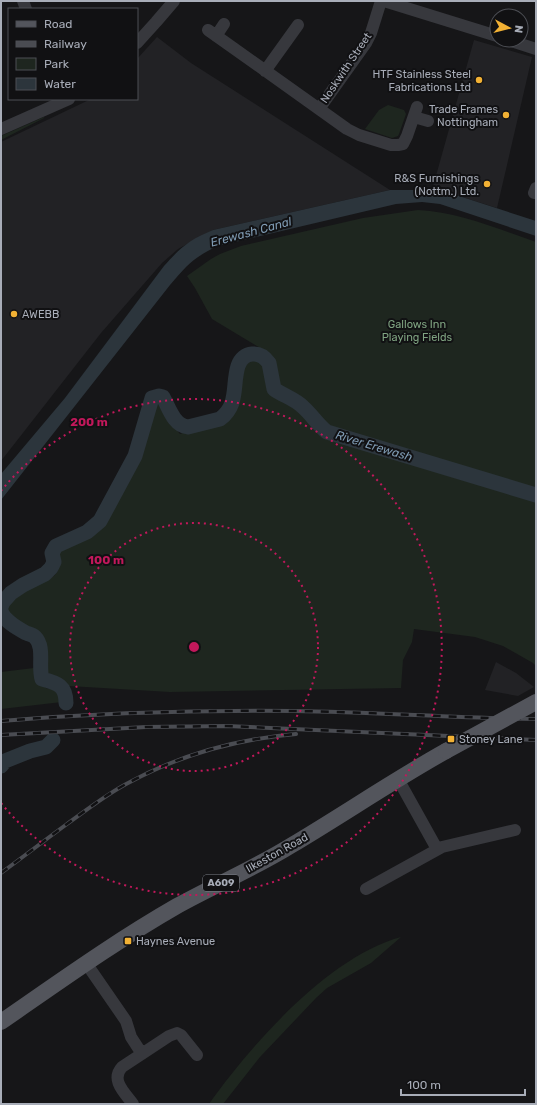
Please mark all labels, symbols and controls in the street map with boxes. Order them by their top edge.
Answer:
legend [8,8,138,100]
north arrow [489,8,529,48]
text: Road [44,17,72,31]
text: N [511,24,525,34]
street label: Noskwith Street [318,30,375,106]
text: Railway [44,37,87,51]
text: Park [44,57,70,71]
place label: HTF Stainless Steel Fabrications Ltd [372,68,471,94]
marker: HTF Stainless Steel Fabrications Ltd [474,75,484,85]
text: Water [44,77,76,91]
place label: Trade Frames Nottingham [429,103,498,129]
marker: Trade Frames Nottingham [501,110,511,120]
place label: R&S Furnishings (Nottm.) Ltd. [394,172,479,198]
marker: R&S Furnishings (Nottm.) Ltd. [482,179,492,189]
water label: Erewash Canal [209,214,294,250]
place label: AWEBB [22,308,59,321]
marker: AWEBB [9,309,19,319]
park label: Gallows Inn Playing Fields [382,318,453,344]
text: 200 m [70,415,108,429]
water label: River Erewash [334,428,414,464]
text: 100 m [88,553,124,567]
centre of rings [187,640,201,654]
place label: Stoney Lane [459,733,523,746]
marker: Stoney Lane [446,734,456,744]
street label: Ilkeston Road [244,831,310,875]
road number: A609 [203,875,239,891]
place label: Haynes Avenue [136,935,215,948]
marker: Haynes Avenue [123,936,133,946]
scale bar [401,1071,525,1097]
text: 100 m [407,1078,441,1092]

